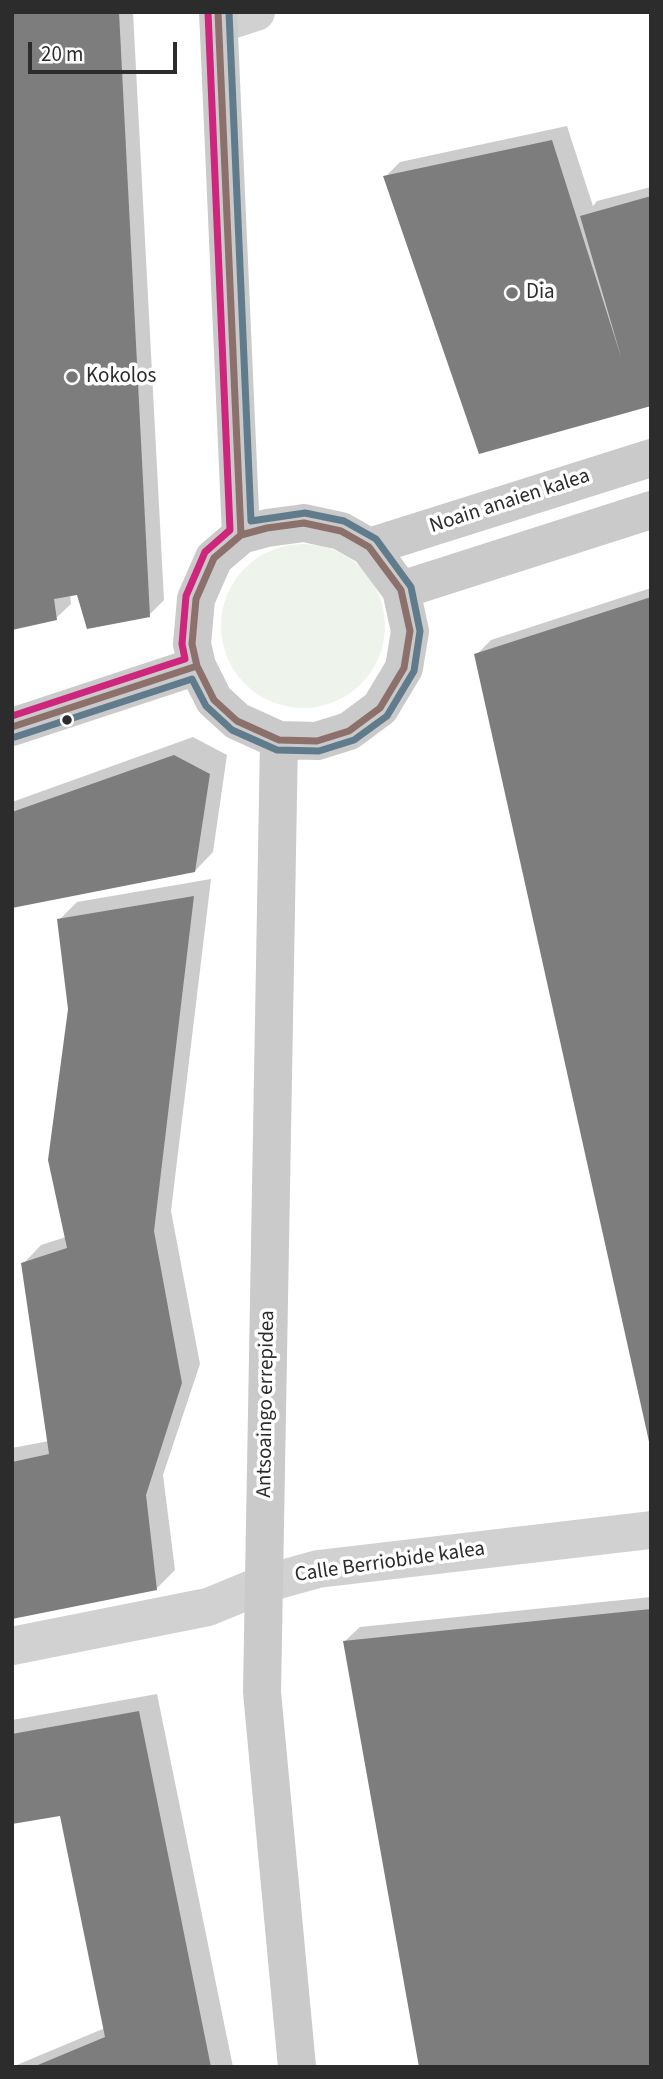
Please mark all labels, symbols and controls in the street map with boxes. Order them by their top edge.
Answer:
scale bar [32,28,180,72]
text: 20 m [41,39,83,69]
place label: Dia [526,280,555,306]
marker: Dia [504,285,520,301]
place label: Kokolos [86,364,156,390]
marker: Kokolos [64,369,80,385]
street label: Noain anaien kalea [427,464,593,540]
unlabelled marker [60,713,74,727]
street label: Antsoaingo errepidea [253,1310,281,1498]
street label: Calle Berriobide kalea [293,1537,487,1589]

